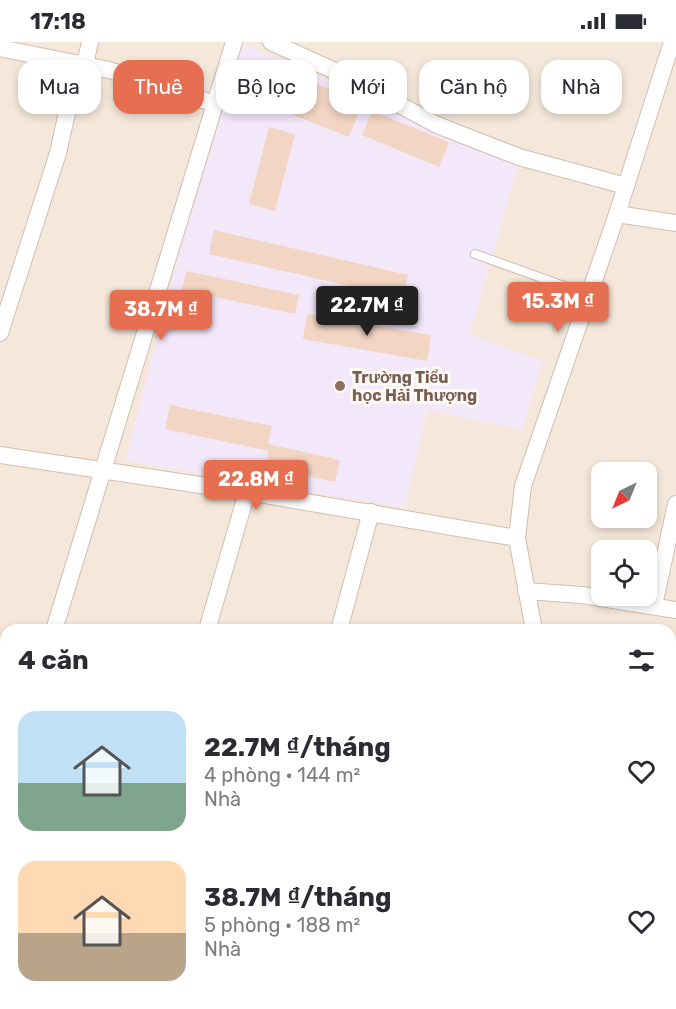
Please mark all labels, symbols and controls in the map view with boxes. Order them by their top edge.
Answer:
text: 17:18 [30,8,86,35]
chip: Mua [18,60,101,114]
chip: Thuê [113,60,204,114]
chip: Bộ lọc [216,60,317,114]
chip: Mới [329,60,407,114]
chip: Căn hộ [419,60,529,114]
chip: Nhà [541,60,622,114]
pin: 15.3M ₫ [503,282,613,333]
pin: 22.7M ₫ [312,286,422,337]
text: 15.3M ₫ [522,289,594,313]
pin: 38.7M ₫ [106,290,216,341]
text: 22.7M ₫ [330,293,404,317]
text: 38.7M ₫ [124,297,198,321]
place label: Trường Tiểu học Hải Thượng [352,368,477,405]
marker: Trường Tiểu học Hải Thượng [333,379,347,393]
pin: 22.8M ₫ [201,460,311,511]
north arrow [591,462,657,528]
map controls [591,462,657,606]
text: 22.8M ₫ [218,467,294,491]
button: locate [591,540,657,606]
icon: filters [625,644,658,677]
text: 4 căn [18,645,89,676]
text: 22.7M ₫/tháng [204,732,391,763]
icon: home [66,735,138,807]
icon: heart [625,755,658,788]
text: 4 phòng · 144 m² [204,763,360,787]
text: Nhà [204,787,241,811]
text: 38.7M ₫/tháng [204,882,392,913]
icon: home [66,885,138,957]
icon: heart [625,905,658,938]
text: 5 phòng · 188 m² [204,913,360,937]
text: Nhà [204,937,241,961]

